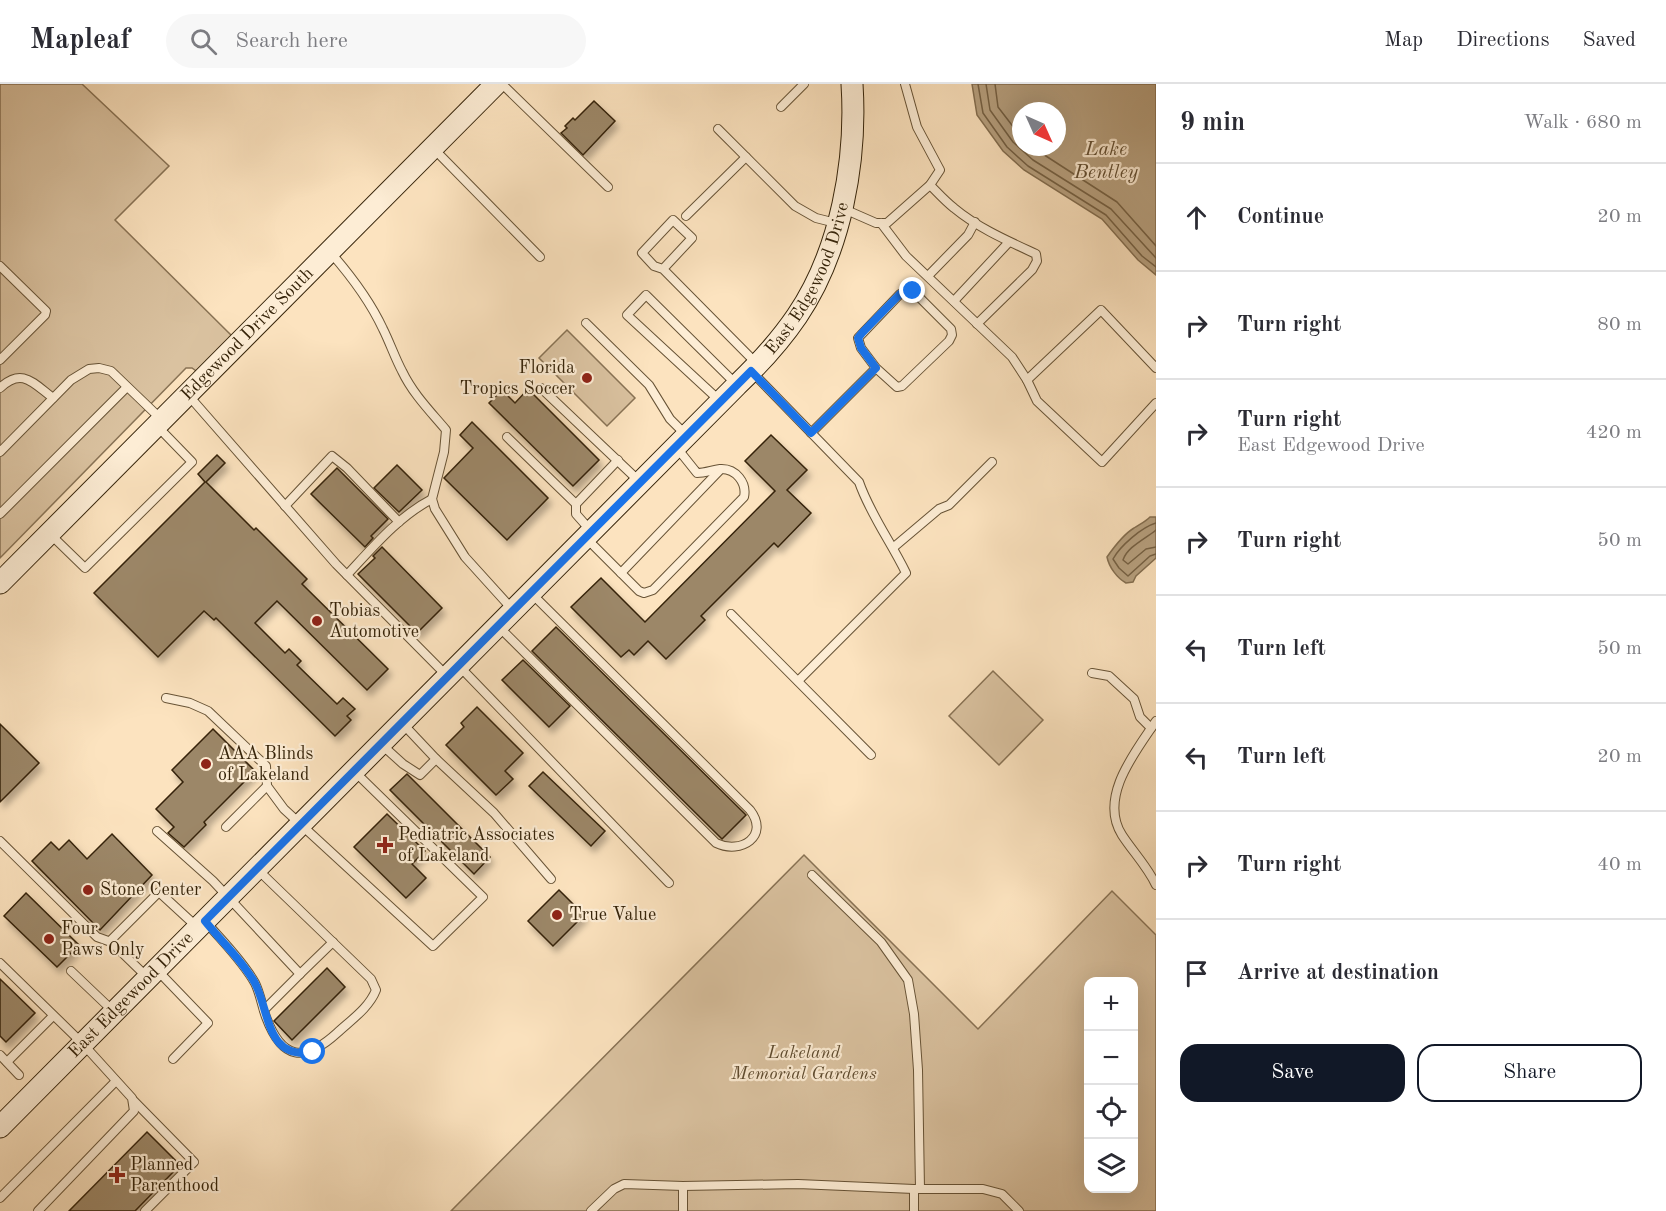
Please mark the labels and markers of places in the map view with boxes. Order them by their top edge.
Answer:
place label: Florida Tropics Soccer [460,359,576,398]
marker: Florida Tropics Soccer [580,371,594,385]
place label: Tobias Automotive [329,602,419,641]
marker: Tobias Automotive [310,614,324,628]
place label: AAA Blinds of Lakeland [218,745,314,784]
marker: AAA Blinds of Lakeland [199,757,213,771]
place label: Pediatric Associates of Lakeland [398,826,555,865]
marker: Pediatric Associates of Lakeland [376,836,394,854]
place label: Stone Center [100,881,202,899]
marker: Stone Center [81,883,95,897]
place label: True Value [569,906,656,924]
marker: True Value [550,908,564,922]
place label: Four Paws Only [61,920,145,959]
marker: Four Paws Only [42,932,56,946]
place label: Planned Parenthood [130,1156,219,1195]
marker: Planned Parenthood [108,1166,126,1184]

